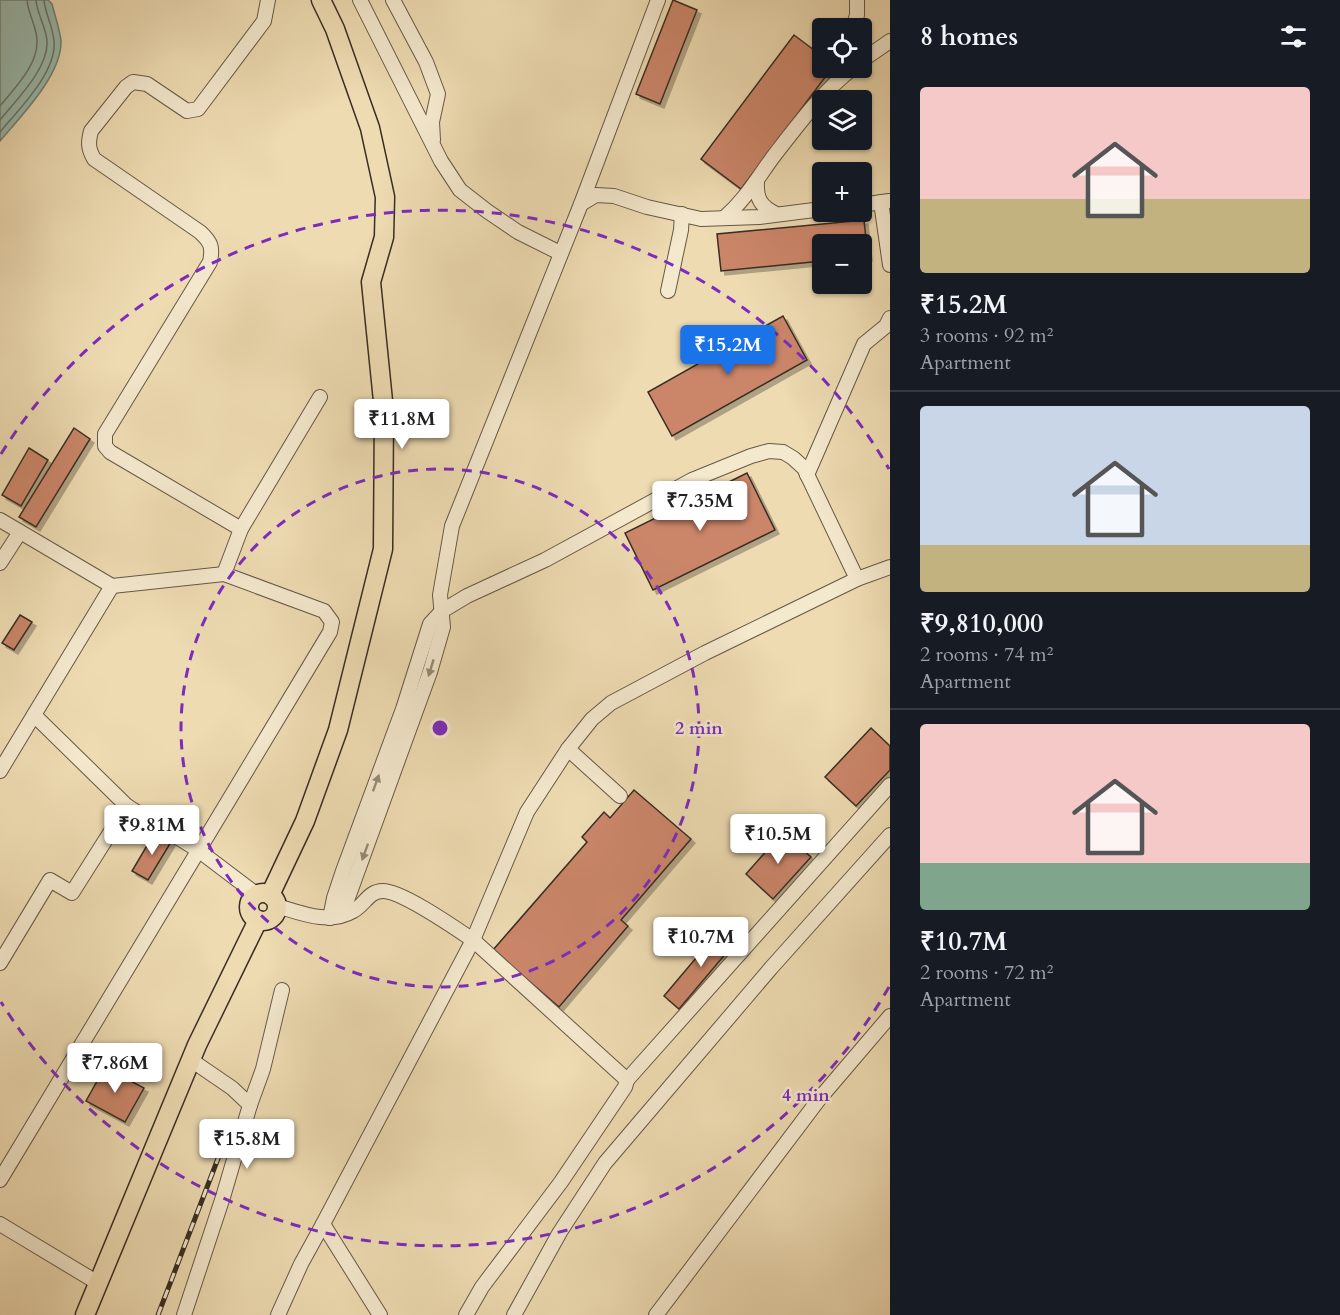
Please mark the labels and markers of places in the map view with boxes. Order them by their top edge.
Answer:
pin: ₹15.2M [679,325,777,376]
pin: ₹11.8M [353,399,451,450]
pin: ₹7.35M [651,481,749,532]
centre of rings [430,718,450,738]
pin: ₹9.81M [103,805,201,856]
pin: ₹10.5M [729,814,827,865]
pin: ₹10.7M [652,917,750,968]
pin: ₹7.86M [66,1043,164,1094]
pin: ₹15.8M [198,1119,296,1170]

